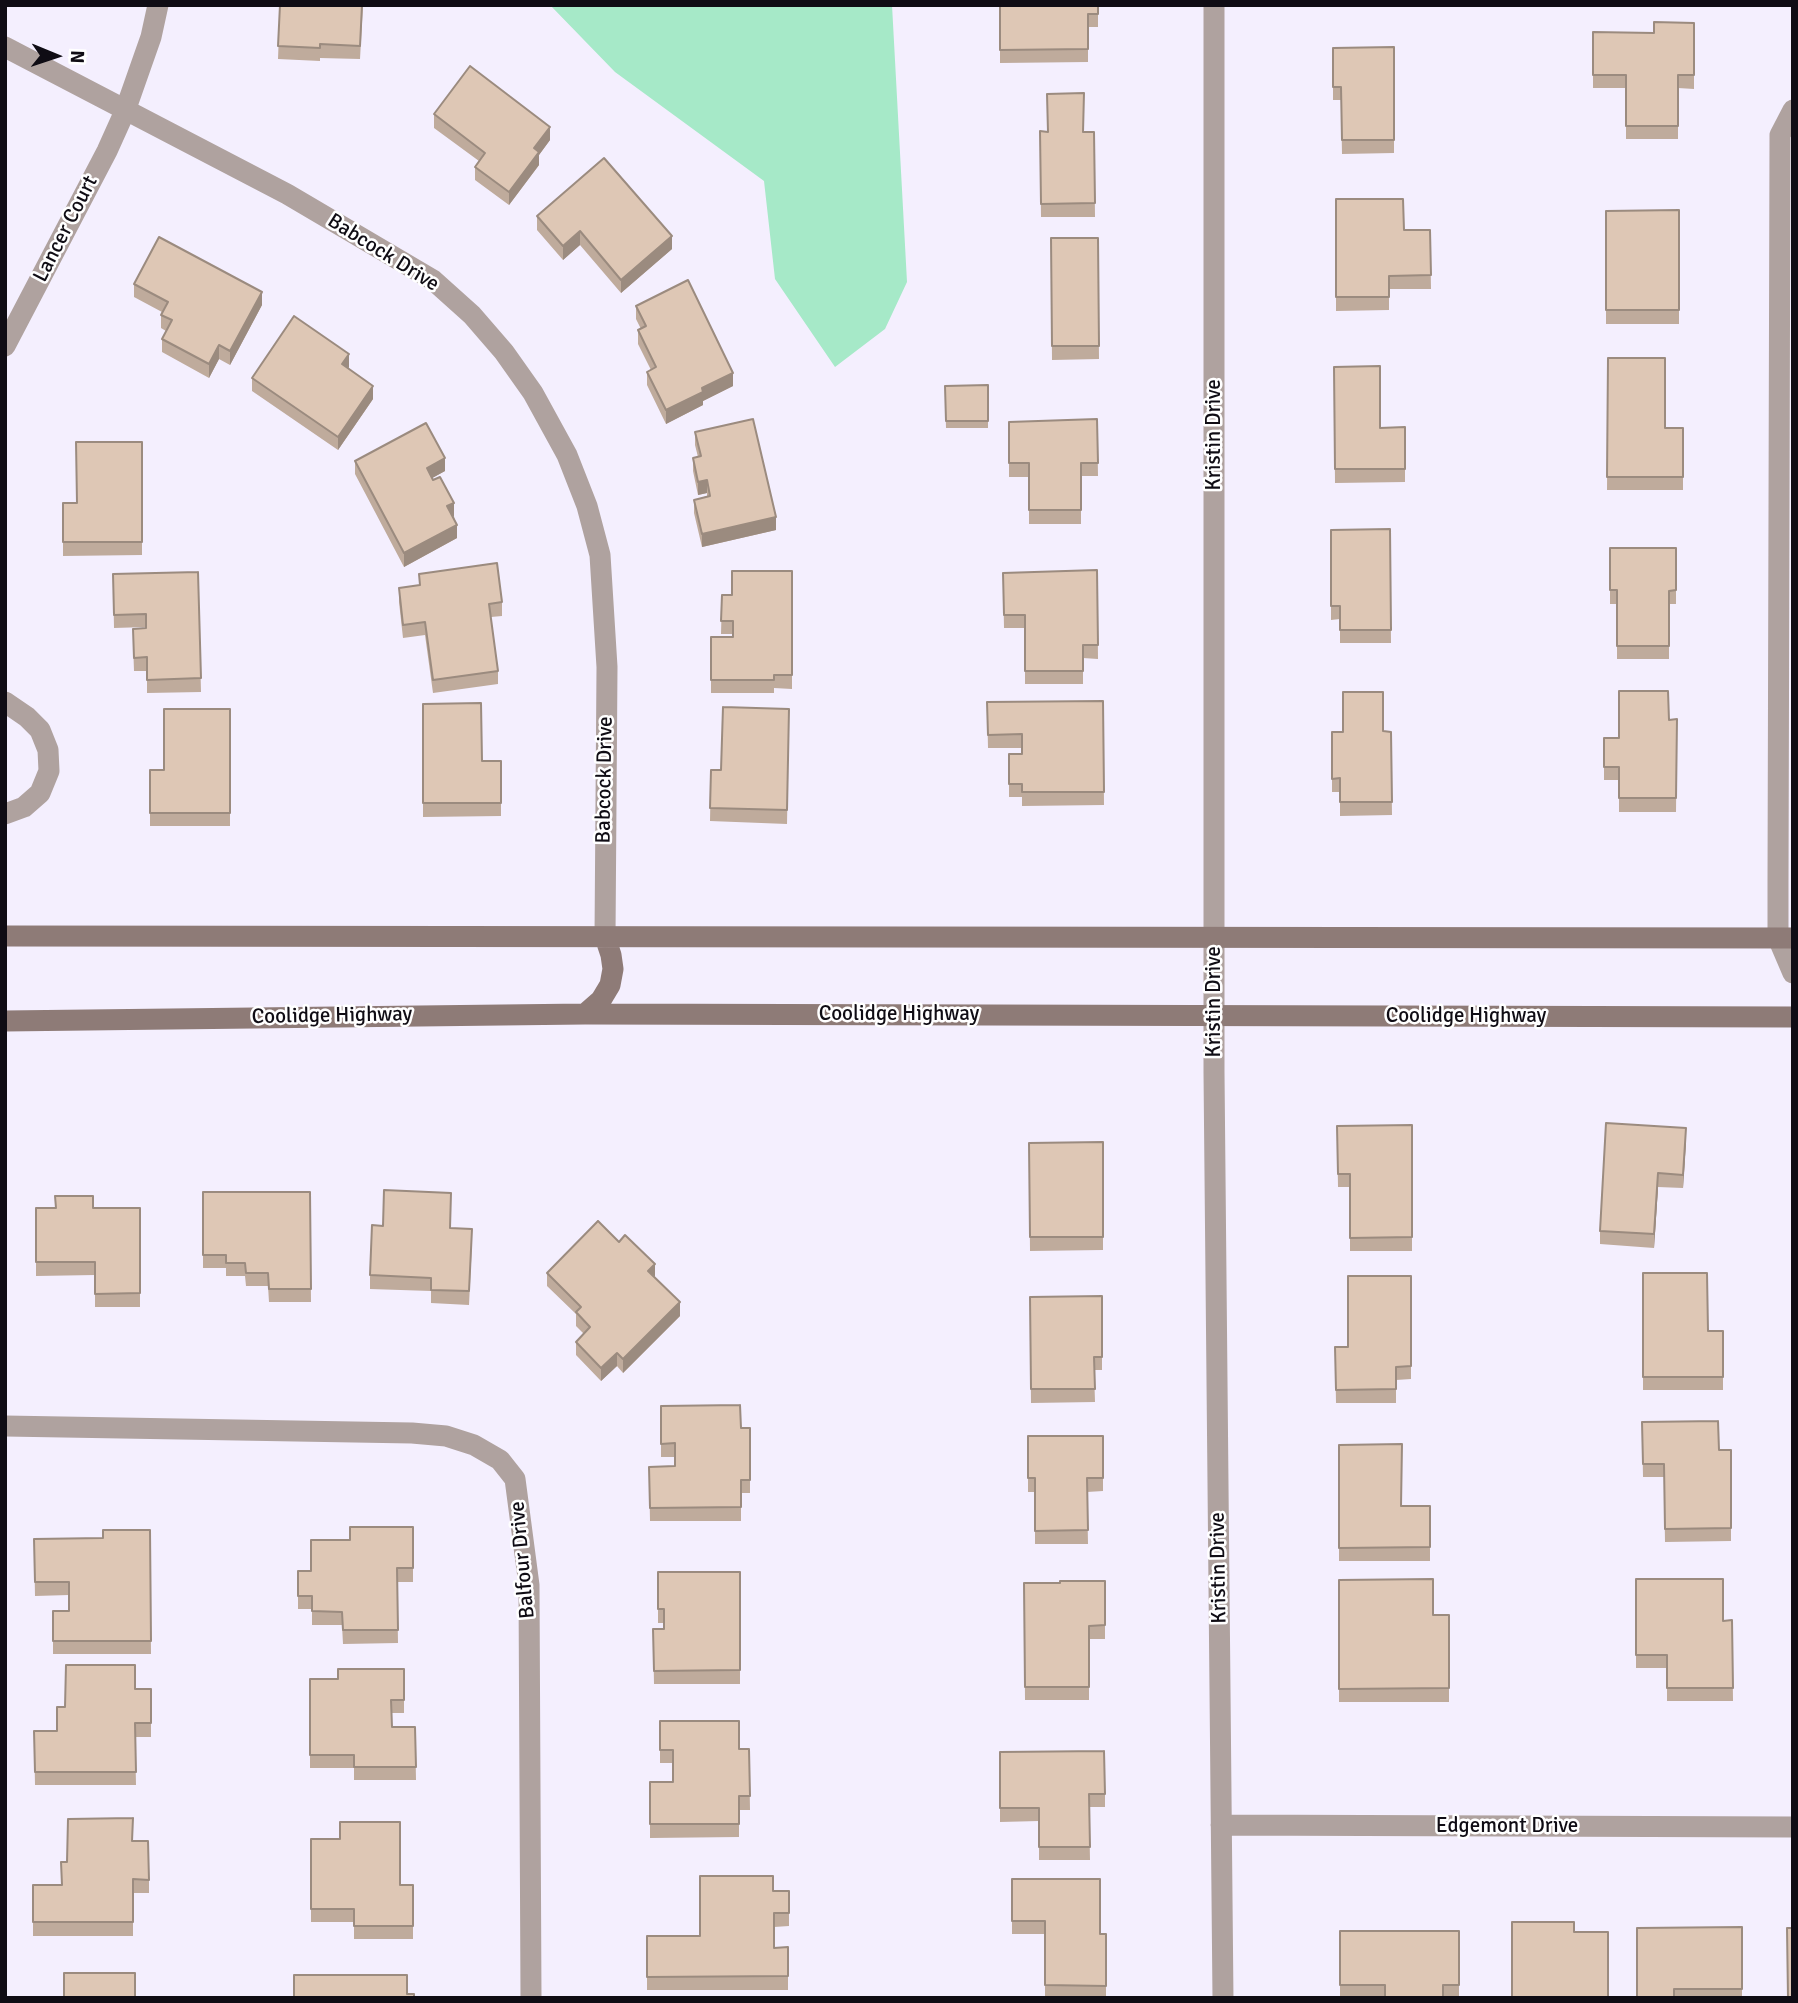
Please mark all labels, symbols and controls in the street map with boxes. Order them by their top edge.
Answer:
north arrow [21,21,91,91]
text: N [65,50,89,64]
street label: Lancer Court [28,172,104,286]
street label: Babcock Drive [322,209,444,297]
street label: Kristin Drive [1201,379,1227,491]
street label: Babcock Drive [591,716,619,844]
street label: Kristin Drive [1201,946,1227,1058]
street label: Coolidge Highway [819,1001,979,1027]
street label: Coolidge Highway [251,1002,413,1030]
street label: Coolidge Highway [1386,1003,1546,1029]
street label: Balfour Drive [505,1500,541,1620]
street label: Kristin Drive [1205,1512,1233,1624]
street label: Edgemont Drive [1436,1813,1578,1839]

